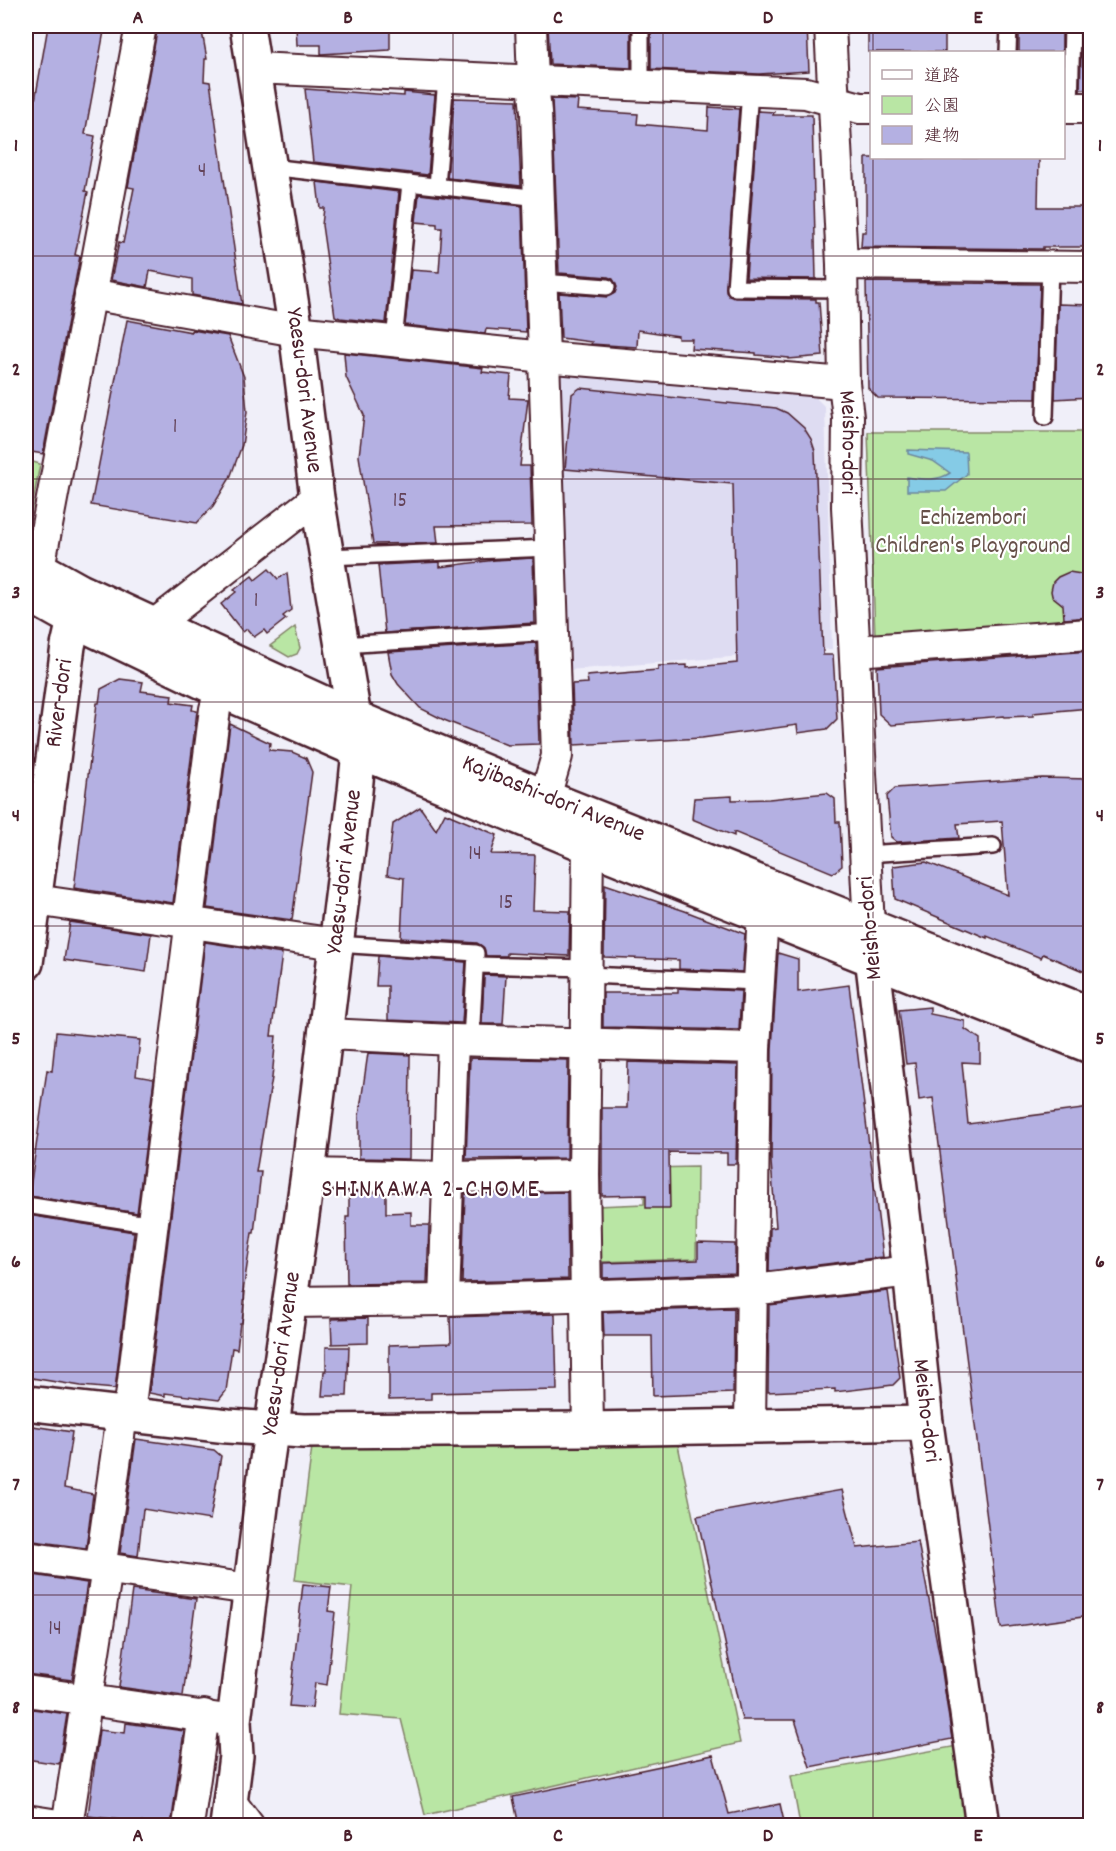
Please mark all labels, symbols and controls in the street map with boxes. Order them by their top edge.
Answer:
text: A [133,5,144,33]
text: B [343,5,353,33]
text: C [553,5,563,33]
text: D [763,5,774,33]
text: E [973,5,983,33]
legend [870,51,1065,159]
text: 道路 [924,65,960,90]
text: 公園 [924,95,960,120]
text: 建物 [924,125,960,150]
text: 1 [14,133,18,161]
text: 1 [1098,133,1102,161]
house number: 4 [198,157,206,187]
street label: Yaesu-dori Avenue [276,306,331,475]
text: 2 [12,357,20,385]
text: 2 [1096,357,1104,385]
street label: Meisho-dori [828,388,865,495]
house number: 1 [173,413,177,443]
house number: 15 [393,487,407,517]
park label: Echizembori Children's Playground [875,502,1071,564]
text: 3 [12,580,20,608]
text: 3 [1096,580,1104,608]
house number: 1 [254,587,258,617]
street label: River-dori [38,657,83,750]
street label: Kajibashi-dori Avenue [456,747,650,852]
street label: Yaesu-dori Avenue [318,788,372,956]
text: 4 [12,803,20,831]
text: 4 [1096,803,1104,831]
house number: 14 [468,840,482,870]
street label: Meisho-dori [850,875,892,981]
house number: 15 [499,889,513,919]
text: 5 [11,1026,21,1054]
text: 5 [1095,1026,1105,1054]
district label: SHINKAWA 2-CHOME [321,1172,541,1209]
text: 6 [11,1249,21,1277]
text: 6 [1095,1249,1105,1277]
street label: Yaesu-dori Avenue [254,1269,311,1438]
street label: Meisho-dori [902,1357,948,1465]
text: 7 [12,1472,20,1500]
text: 7 [1096,1472,1104,1500]
house number: 14 [48,1615,62,1645]
text: 8 [12,1695,20,1723]
text: 8 [1096,1695,1104,1723]
text: A [133,1823,144,1851]
text: B [343,1823,353,1851]
text: C [553,1823,563,1851]
text: D [763,1823,774,1851]
text: E [973,1823,983,1851]

